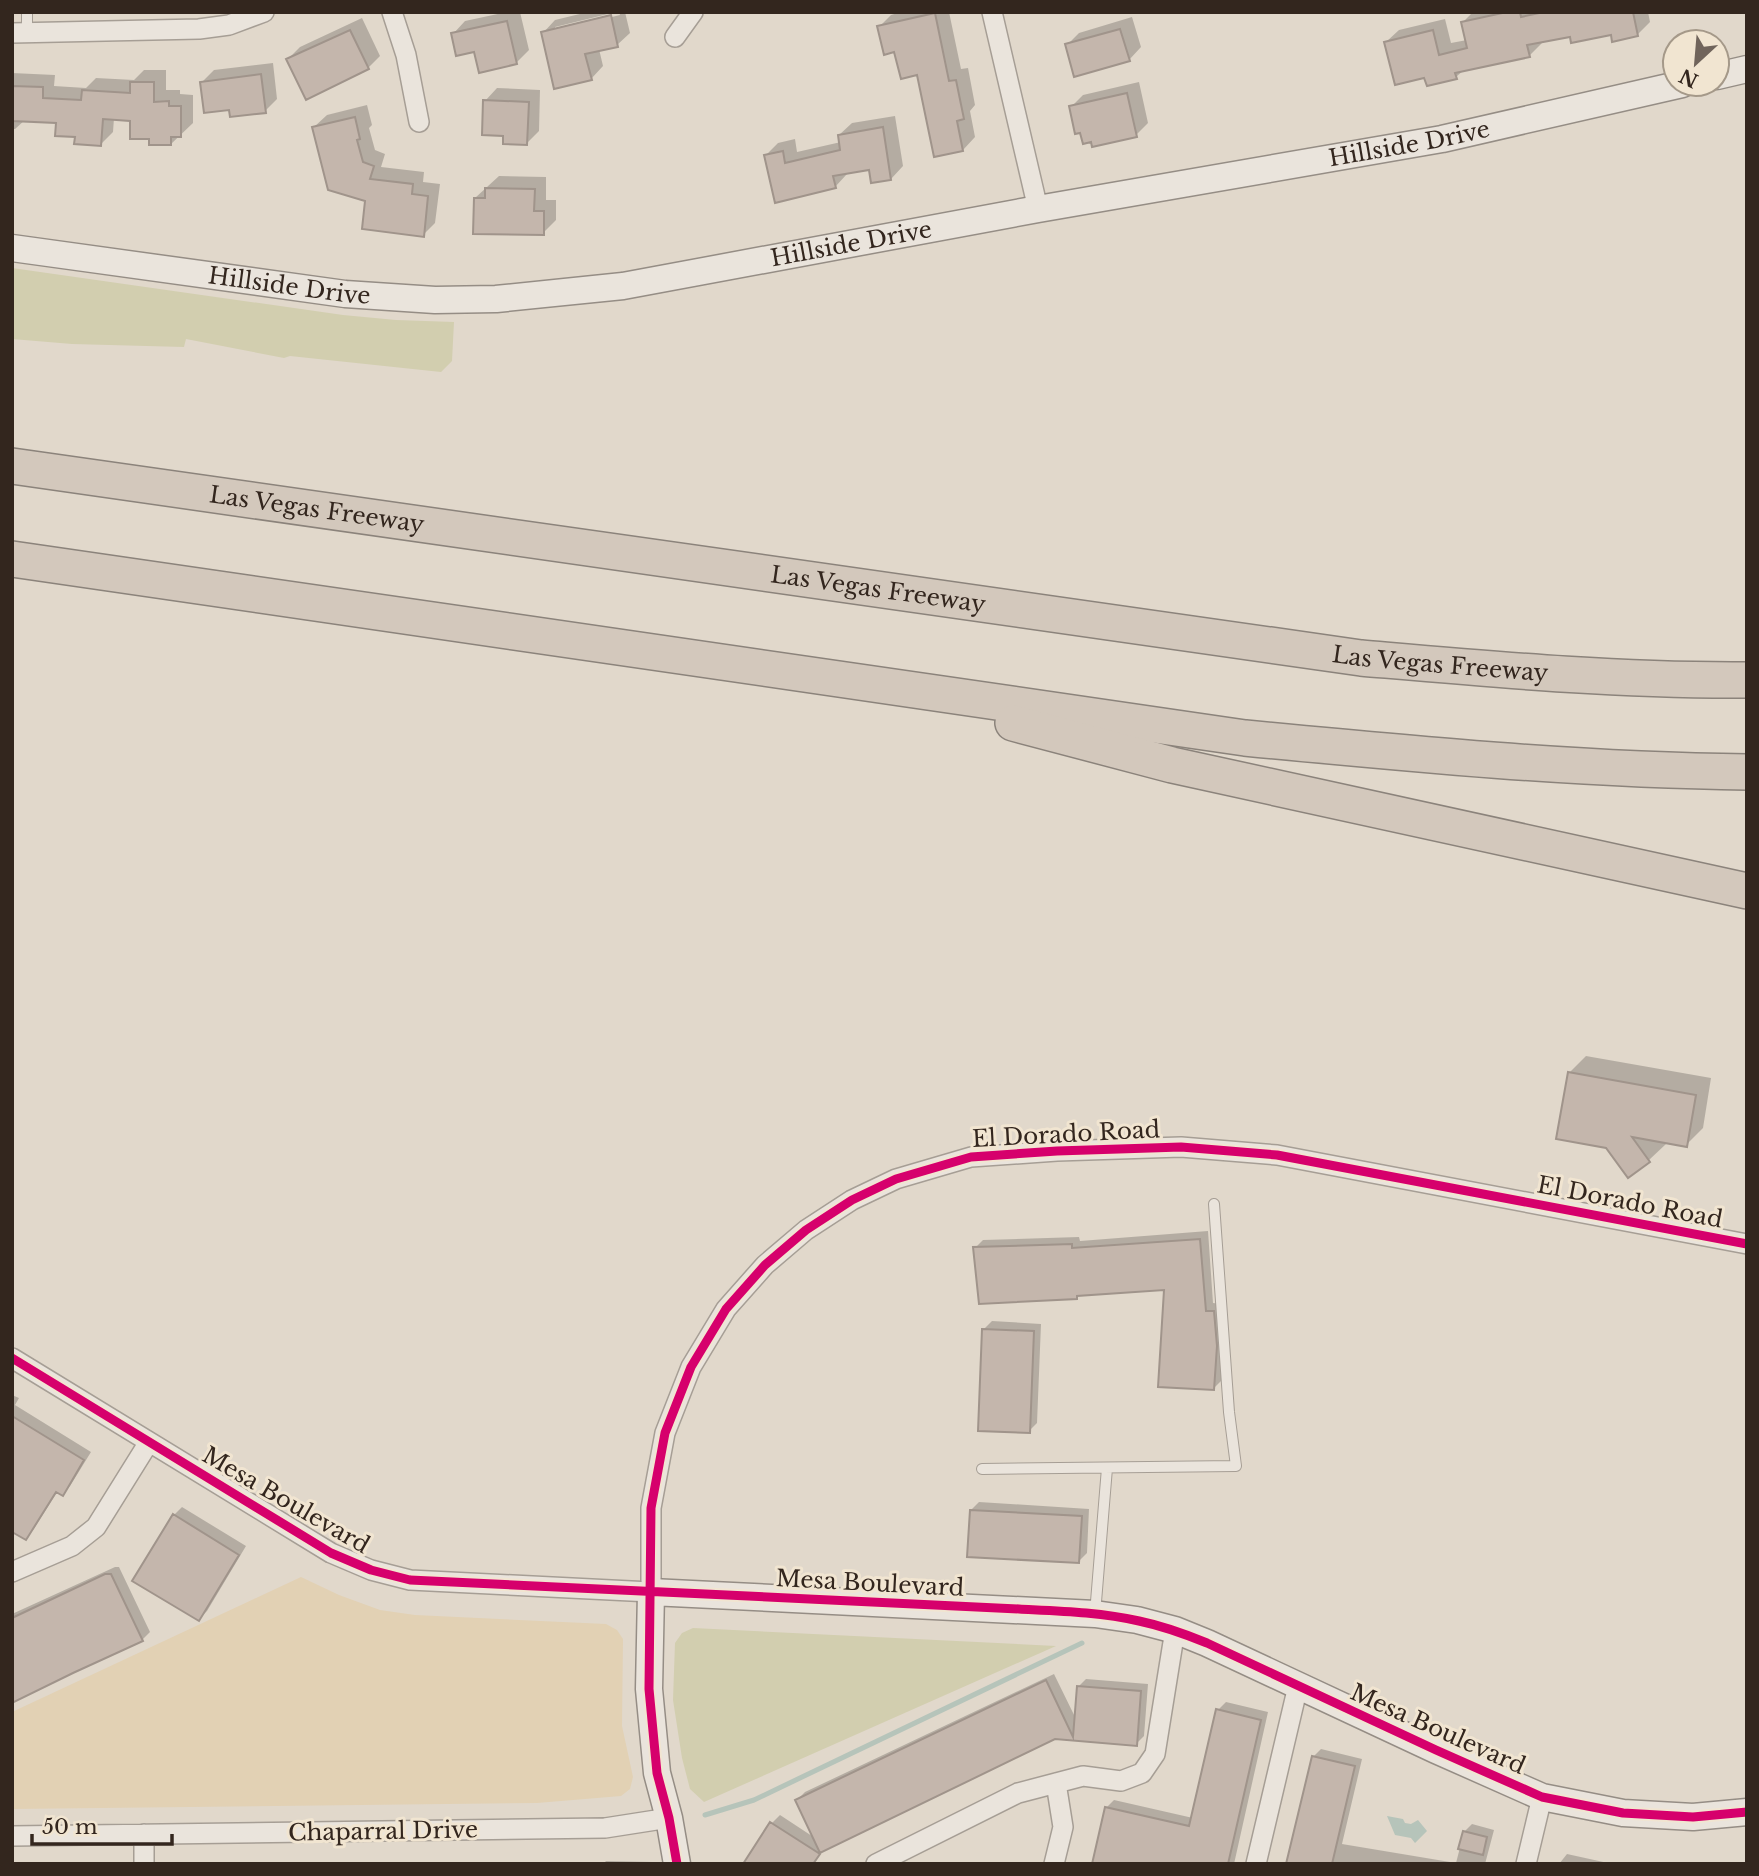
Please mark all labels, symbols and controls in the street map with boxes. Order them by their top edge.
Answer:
north arrow [1661,28,1731,98]
text: N [1676,64,1702,92]
street label: Hillside Drive [1326,114,1493,172]
street label: Hillside Drive [768,215,934,272]
street label: Hillside Drive [206,261,371,310]
street label: Las Vegas Freeway [208,480,427,539]
street label: Las Vegas Freeway [769,560,988,618]
street label: Las Vegas Freeway [1330,640,1549,687]
street label: El Dorado Road [971,1115,1161,1153]
street label: El Dorado Road [1535,1170,1725,1234]
street label: Mesa Boulevard [197,1441,375,1559]
street label: Mesa Boulevard [775,1564,965,1602]
street label: Mesa Boulevard [1346,1678,1530,1780]
scale bar [32,1802,172,1846]
text: 50 m [42,1814,98,1840]
street label: Chaparral Drive [288,1815,478,1847]

